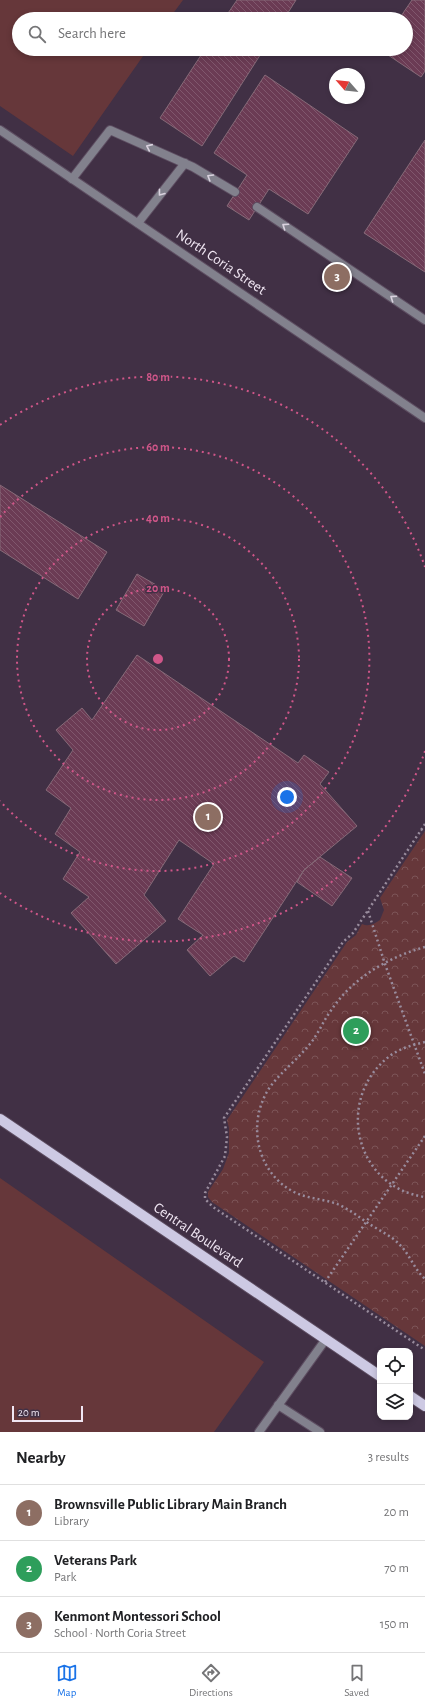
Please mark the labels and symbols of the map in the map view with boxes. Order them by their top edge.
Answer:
north arrow [329,68,365,104]
one-way arrow [146,144,153,152]
one-way arrow [207,175,214,182]
one-way arrow [159,188,166,195]
one-way arrow [282,223,289,230]
street label: North Coria Street [173,226,269,298]
pin: 3 [324,262,350,292]
one-way arrow [390,296,397,303]
text: 80 m [146,371,170,383]
text: 60 m [146,441,170,453]
text: 40 m [146,512,170,524]
text: 20 m [146,582,170,594]
centre of rings [151,652,165,666]
your location [277,787,297,807]
pin: 1 [195,802,221,832]
pin: 2 [343,1016,369,1046]
street label: Central Boulevard [151,1200,245,1270]
scale bar [12,1404,83,1423]

